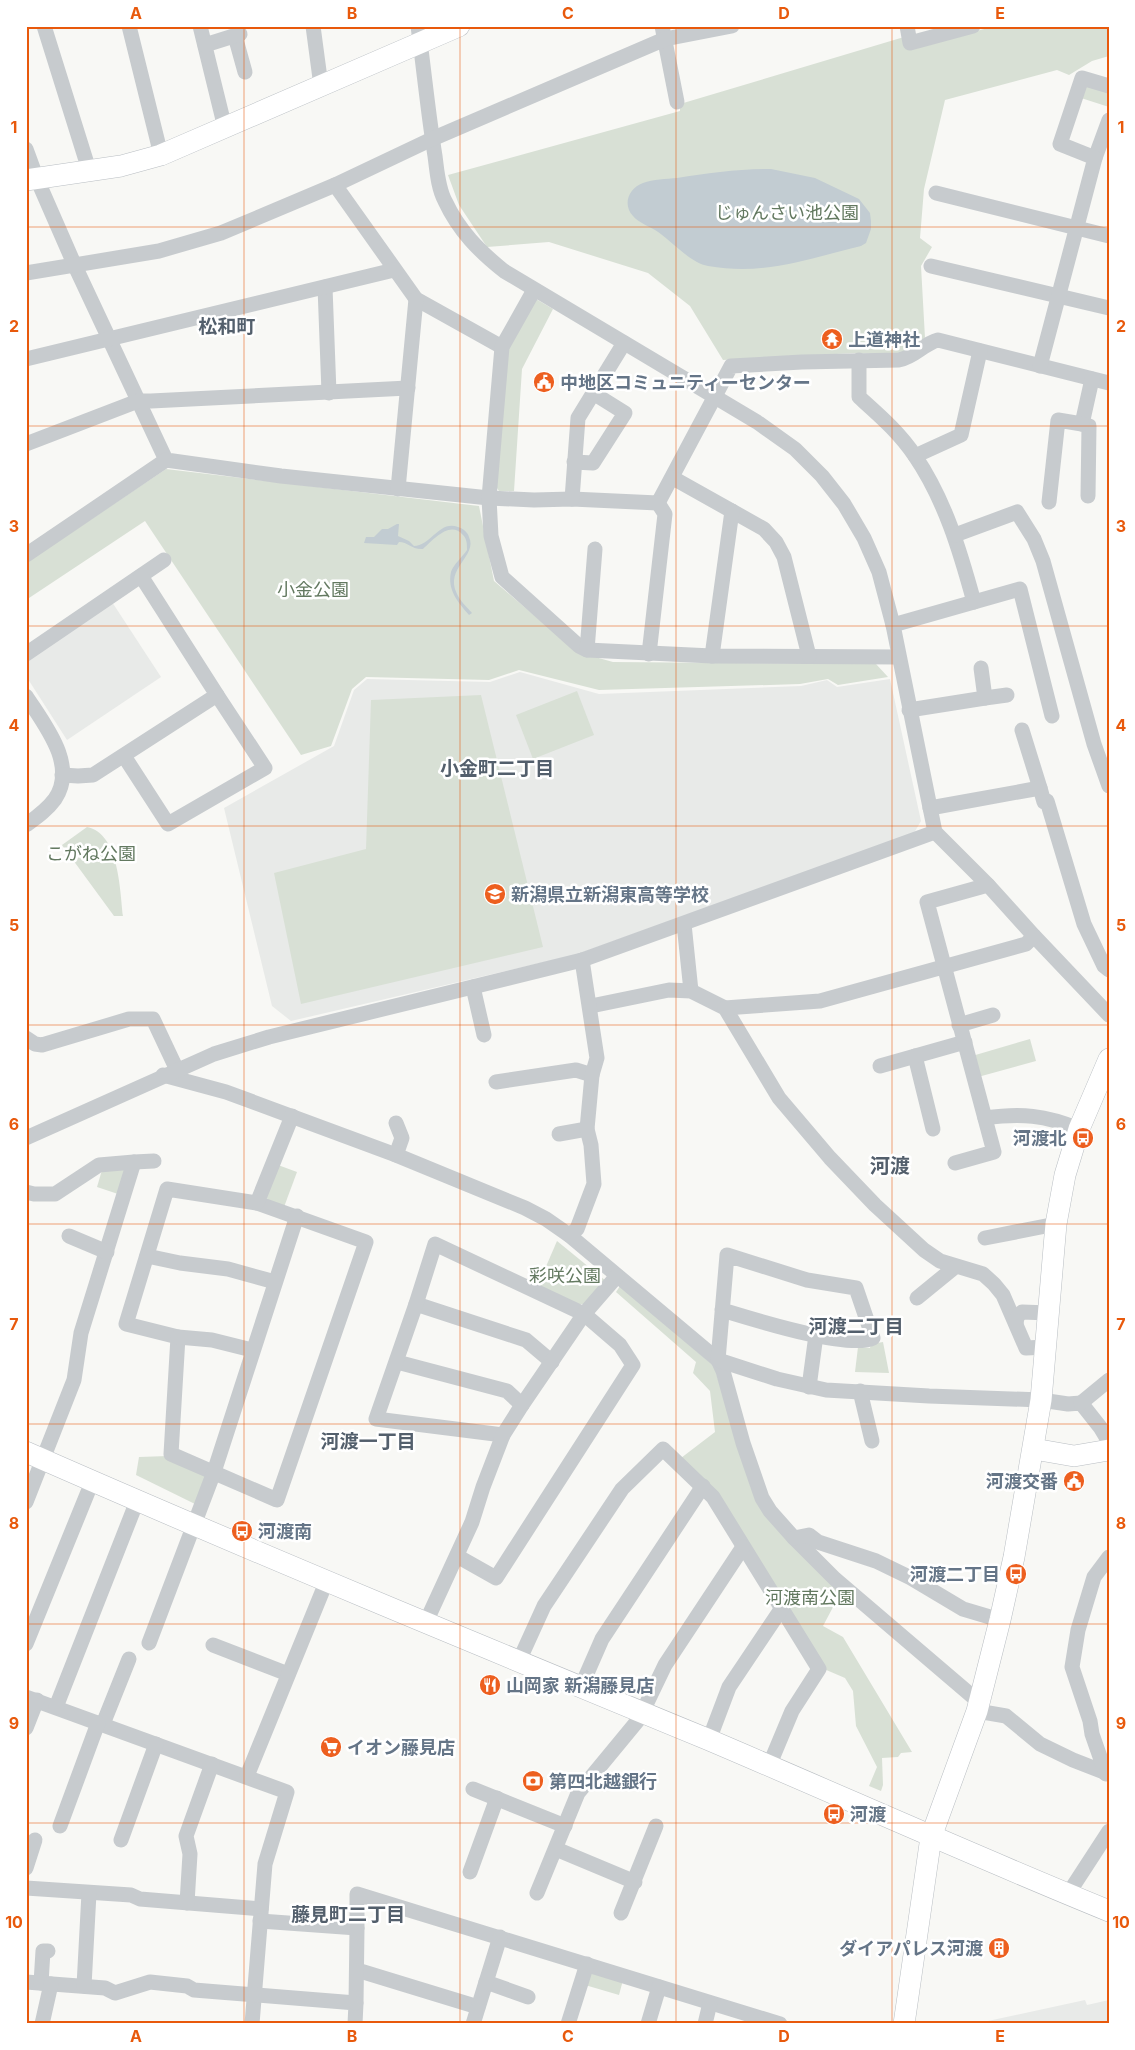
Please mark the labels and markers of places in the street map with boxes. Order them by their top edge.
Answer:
temple icon: 上道神社 [820,327,844,351]
place label: 上道神社 [848,329,920,350]
public building icon: 中地区コミュニティーセンター [532,370,556,394]
place label: 中地区コミュニティーセンター [560,372,811,393]
school or university icon: 新潟県立新潟東高等学校 [483,882,507,906]
place label: 新潟県立新潟東高等学校 [511,884,709,905]
bus stop icon: 河渡北 [1071,1126,1095,1150]
place label: 河渡北 [1013,1128,1067,1149]
public building icon: 河渡交番 [1062,1469,1086,1493]
place label: 河渡交番 [986,1471,1058,1492]
bus stop icon: 河渡南 [230,1519,254,1543]
place label: 河渡南 [258,1521,312,1542]
bus stop icon: 河渡二丁目 [1004,1562,1028,1586]
place label: 河渡二丁目 [910,1564,1000,1585]
restaurant icon: 山岡家 新潟藤見店 [478,1673,502,1697]
place label: 山岡家 新潟藤見店 [506,1675,654,1696]
supermarket icon: イオン藤見店 [319,1735,343,1759]
place label: イオン藤見店 [347,1737,455,1758]
bank icon: 第四北越銀行 [521,1769,545,1793]
place label: 第四北越銀行 [549,1771,657,1792]
bus stop icon: 河渡 [822,1802,846,1826]
place label: 河渡 [850,1804,886,1825]
building icon: ダイアパレス河渡 [987,1936,1011,1960]
place label: ダイアパレス河渡 [839,1938,983,1959]

